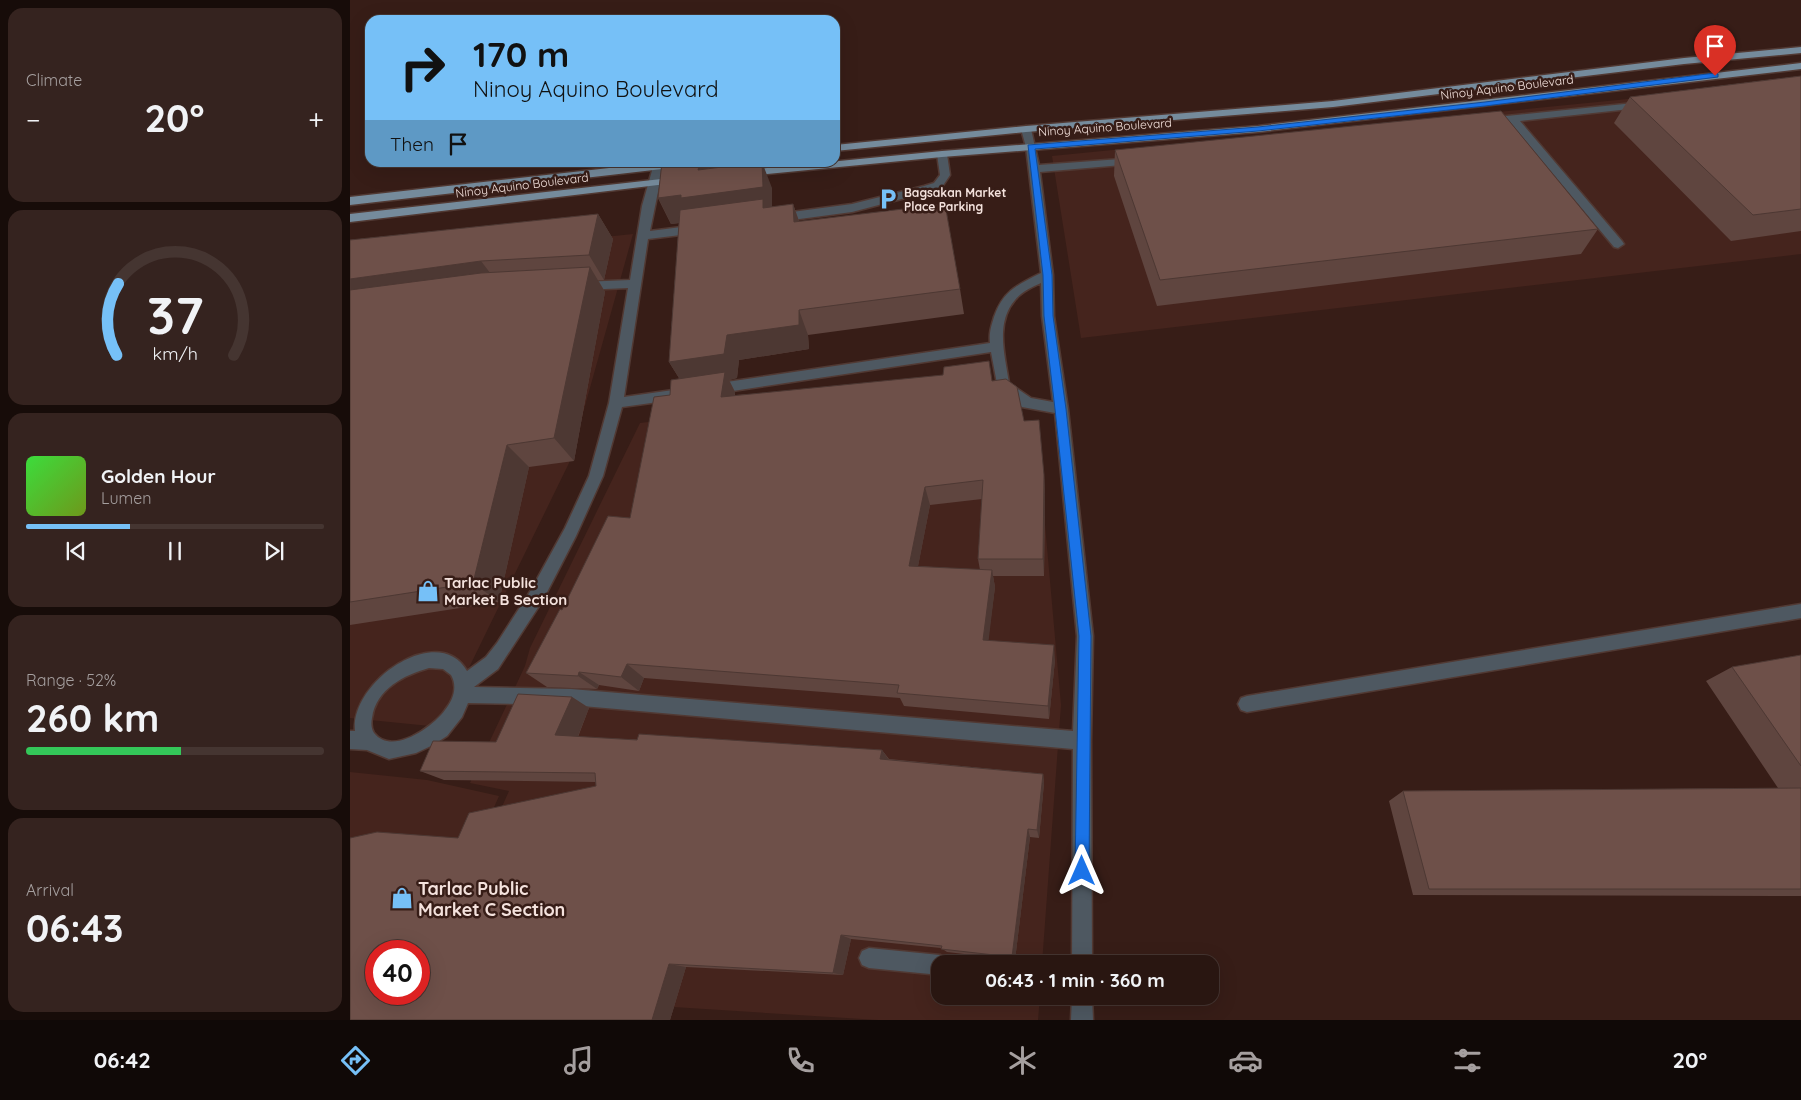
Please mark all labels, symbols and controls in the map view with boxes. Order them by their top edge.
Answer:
pin [1694,25,1736,76]
text: 170 m [473,32,569,76]
icon: arrive [1701,32,1729,60]
icon: right [390,35,455,100]
text: Climate [26,70,82,90]
street label: Ninoy Aquino Boulevard [1440,71,1574,103]
text: Ninoy Aquino Boulevard [473,75,719,103]
text: 20° [144,94,204,142]
text: − [26,102,41,137]
text: + [308,102,324,137]
street label: Ninoy Aquino Boulevard [1038,115,1172,139]
icon: arrive [444,130,472,158]
text: Then [390,132,434,156]
street label: Ninoy Aquino Boulevard [455,169,589,201]
place label: Bagsakan Market Place Parking [904,185,1006,214]
parking icon: Bagsakan Market Place Parking [875,186,901,212]
text: 37 [147,282,203,347]
text: km/h [152,342,198,364]
text: Golden Hour [101,464,216,488]
text: Lumen [101,488,152,508]
icon: previous [62,537,90,565]
icon: pause [161,537,189,565]
icon: next [260,537,288,565]
place label: Tarlac Public Market B Section [444,573,567,609]
shop icon: Tarlac Public Market B Section [415,578,441,604]
text: Range · 52% [26,670,116,690]
text: 260 km [26,694,159,742]
position arrow [1055,844,1107,896]
place label: Tarlac Public Market C Section [418,877,565,921]
text: Arrival [26,880,74,900]
shop icon: Tarlac Public Market C Section [389,885,415,911]
text: 06:43 [26,904,123,952]
speed limit sign: 40 [365,940,430,1005]
text: 06:43 · 1 min · 360 m [985,968,1165,992]
icon: directions [338,1043,373,1078]
icon: music [561,1043,596,1078]
icon: phone [783,1043,818,1078]
icon: climate [1005,1043,1040,1078]
icon: car [1228,1043,1263,1078]
icon: filters [1450,1043,1485,1078]
text: 06:42 [94,1046,151,1074]
text: 20° [1673,1046,1707,1074]

